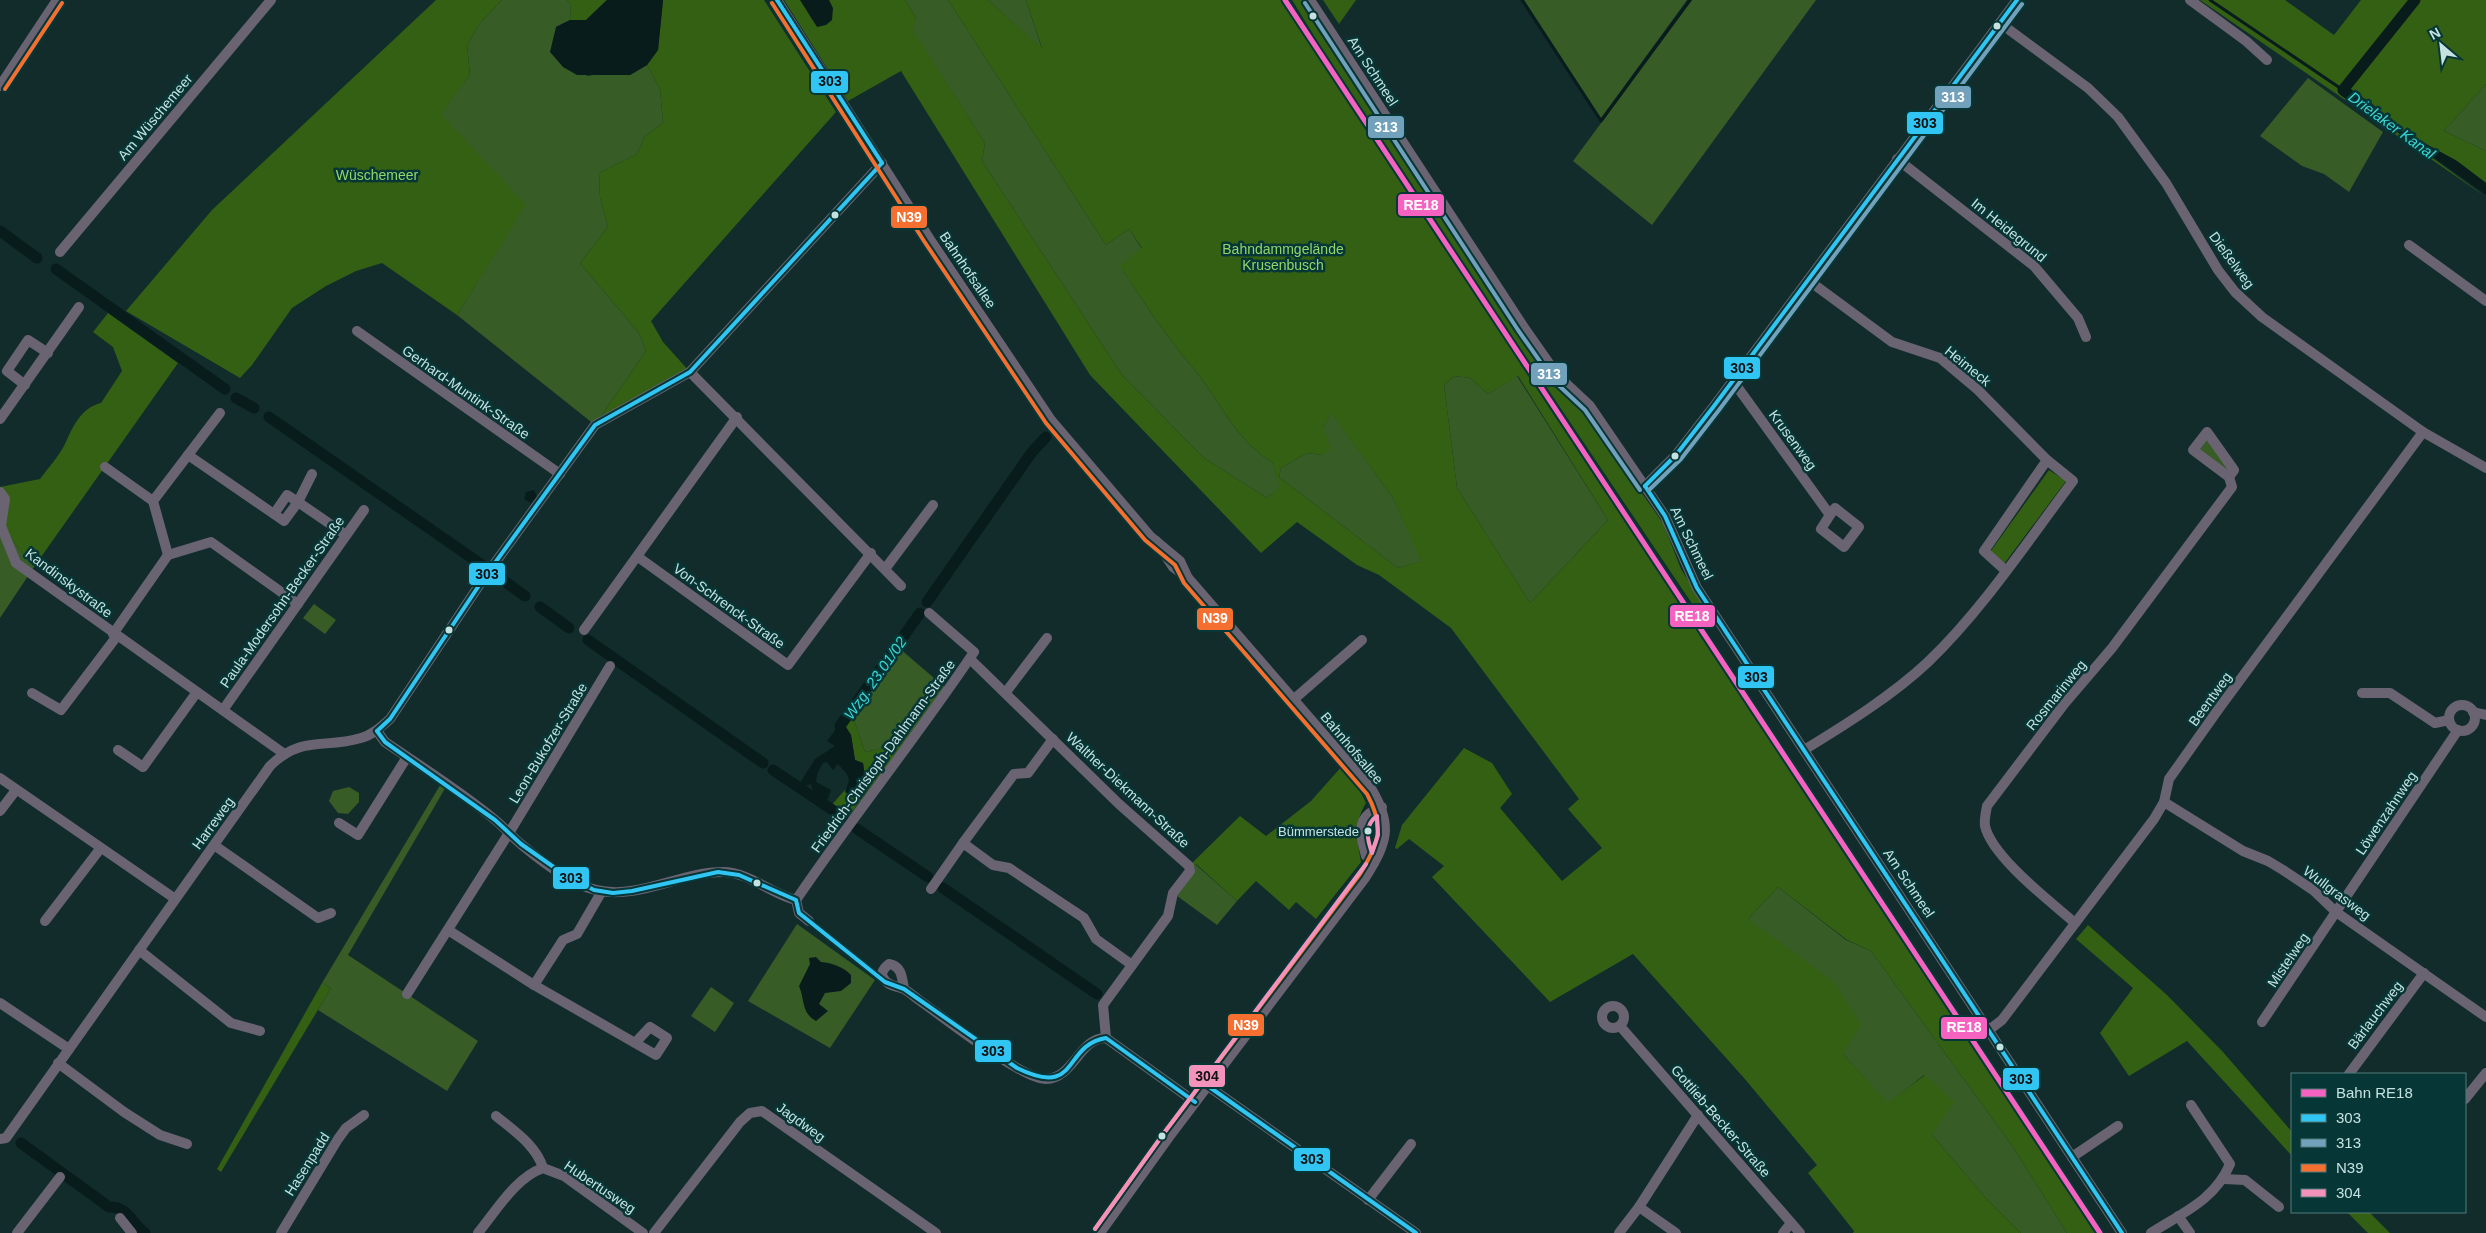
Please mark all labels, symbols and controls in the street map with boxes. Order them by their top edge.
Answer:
unlabelled marker [1308,11,1318,21]
north arrow [2416,20,2466,70]
unlabelled marker [1992,21,2002,31]
text: N [2427,24,2443,43]
street label: Am Schmeel [1345,33,1401,109]
street label: Am Wüschemeer [114,70,196,163]
line badge: 303 [810,70,849,94]
text: 303 [818,73,842,89]
line badge: 313 [1934,85,1972,109]
water label: Drielaker Kanal [2346,88,2439,162]
text: 313 [1941,89,1965,105]
line badge: 303 [1906,111,1944,135]
line badge: 313 [1367,115,1405,139]
text: 303 [1913,115,1937,131]
text: 313 [1374,119,1398,135]
park label: Wüschemeer [336,167,419,183]
line badge: RE18 [1397,193,1445,217]
street label: Im Heidegrund [1968,195,2050,265]
text: RE18 [1403,197,1439,213]
line badge: N39 [890,205,928,229]
text: N39 [896,209,922,225]
unlabelled marker [830,210,840,220]
street label: Bahnhofsallee [937,229,1000,311]
street label: Dießelweg [2206,229,2258,291]
park label: Bahndammgelände Krusenbusch [1222,241,1344,273]
street label: Gerhard-Muntink-Straße [399,342,533,442]
street label: Heimeck [1942,343,1995,390]
line badge: 303 [1723,356,1761,380]
text: 303 [1730,360,1754,376]
line badge: 313 [1530,362,1568,386]
text: 313 [1537,366,1561,382]
street label: Krusenweg [1766,407,1820,473]
unlabelled marker [1670,451,1680,461]
street label: Am Schmeel [1667,504,1717,582]
street label: Paula-Modersohn-Becker-Straße [217,513,348,691]
street label: Kandinskystraße [23,545,116,621]
street label: Von-Schrenck-Straße [670,560,788,652]
line badge: 303 [468,562,506,586]
text: 303 [475,566,499,582]
line badge: RE18 [1669,604,1716,628]
line badge: N39 [1196,607,1234,631]
text: RE18 [1674,608,1710,624]
text: N39 [1202,610,1228,626]
unlabelled marker [444,625,454,635]
water label: Wzg. 23.01/02 [840,633,910,722]
street label: Friedrich-Christoph-Dahlmann-Straße [808,656,958,855]
street label: Rosmarinweg [2023,657,2089,733]
line badge: 303 [1737,665,1775,689]
text: 303 [1744,669,1768,685]
street label: Beentweg [2185,669,2235,729]
street label: Leon-Bukofzer-Straße [506,680,590,806]
street label: Bahnhofsallee [1317,709,1387,787]
street label: Walther-Diekmann-Straße [1063,729,1193,851]
street label: Löwenzahnweg [2352,768,2420,858]
street label: Harreweg [189,794,237,852]
place label: Bümmerstede [1278,824,1359,839]
marker: Bümmerstede [1363,826,1373,836]
street label: Am Schmeel [1880,846,1938,920]
street label: Wullgrasweg [2300,863,2374,923]
line badge: 303 [552,866,590,890]
text: 303 [559,870,583,886]
unlabelled marker [752,878,762,888]
street label: Mistelweg [2264,930,2312,990]
street label: Bärlauchweg [2344,978,2406,1052]
line badge: N39 [1227,1013,1265,1037]
line badge: RE18 [1940,1016,1988,1040]
text: N39 [1233,1017,1259,1033]
text: RE18 [1946,1019,1982,1035]
line badge: 303 [974,1039,1012,1063]
unlabelled marker [1995,1042,2005,1052]
text: 303 [981,1043,1005,1059]
street label: Gottlieb-Becker-Straße [1668,1062,1774,1180]
line badge: 304 [1188,1064,1226,1088]
line badge: 303 [2002,1067,2040,1091]
text: 304 [1195,1068,1219,1084]
text: 303 [2009,1071,2033,1087]
legend [2291,1073,2466,1213]
text: Bahn RE18 [2336,1084,2413,1101]
street label: Jagdweg [774,1099,828,1145]
text: 303 [2336,1109,2361,1126]
street label: Hasenpadd [281,1129,333,1199]
unlabelled marker [1157,1131,1167,1141]
text: 313 [2336,1134,2361,1151]
line badge: 303 [1293,1147,1331,1172]
text: 303 [1300,1151,1324,1167]
street label: Hubertusweg [561,1157,639,1217]
text: N39 [2336,1159,2364,1176]
text: 304 [2336,1184,2361,1201]

